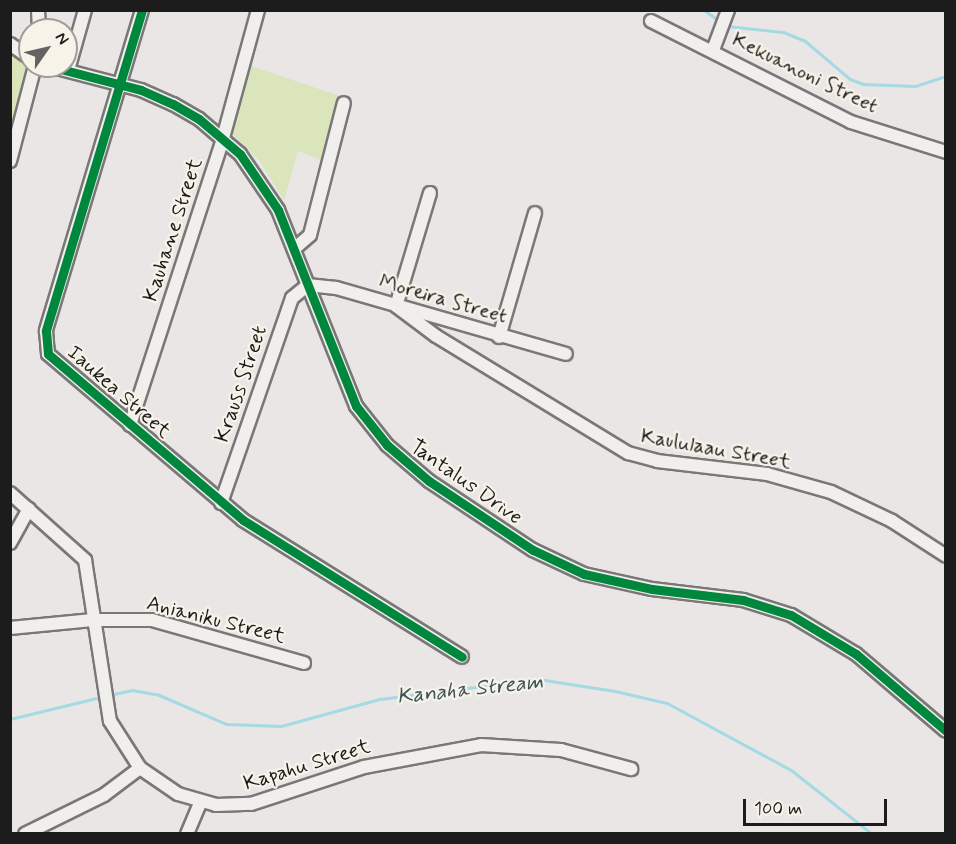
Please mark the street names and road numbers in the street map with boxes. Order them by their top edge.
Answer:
street label: Kekuanoni Street [726,26,884,120]
street label: Kauhane Street [138,155,208,305]
street label: Moreira Street [374,268,512,330]
street label: Krauss Street [209,321,273,447]
street label: Iaukea Street [62,340,176,444]
street label: Kaululaau Street [639,423,793,475]
street label: Tantalus Drive [406,434,526,530]
street label: Anianiku Street [144,591,288,649]
street label: Kapahu Street [241,734,373,796]

